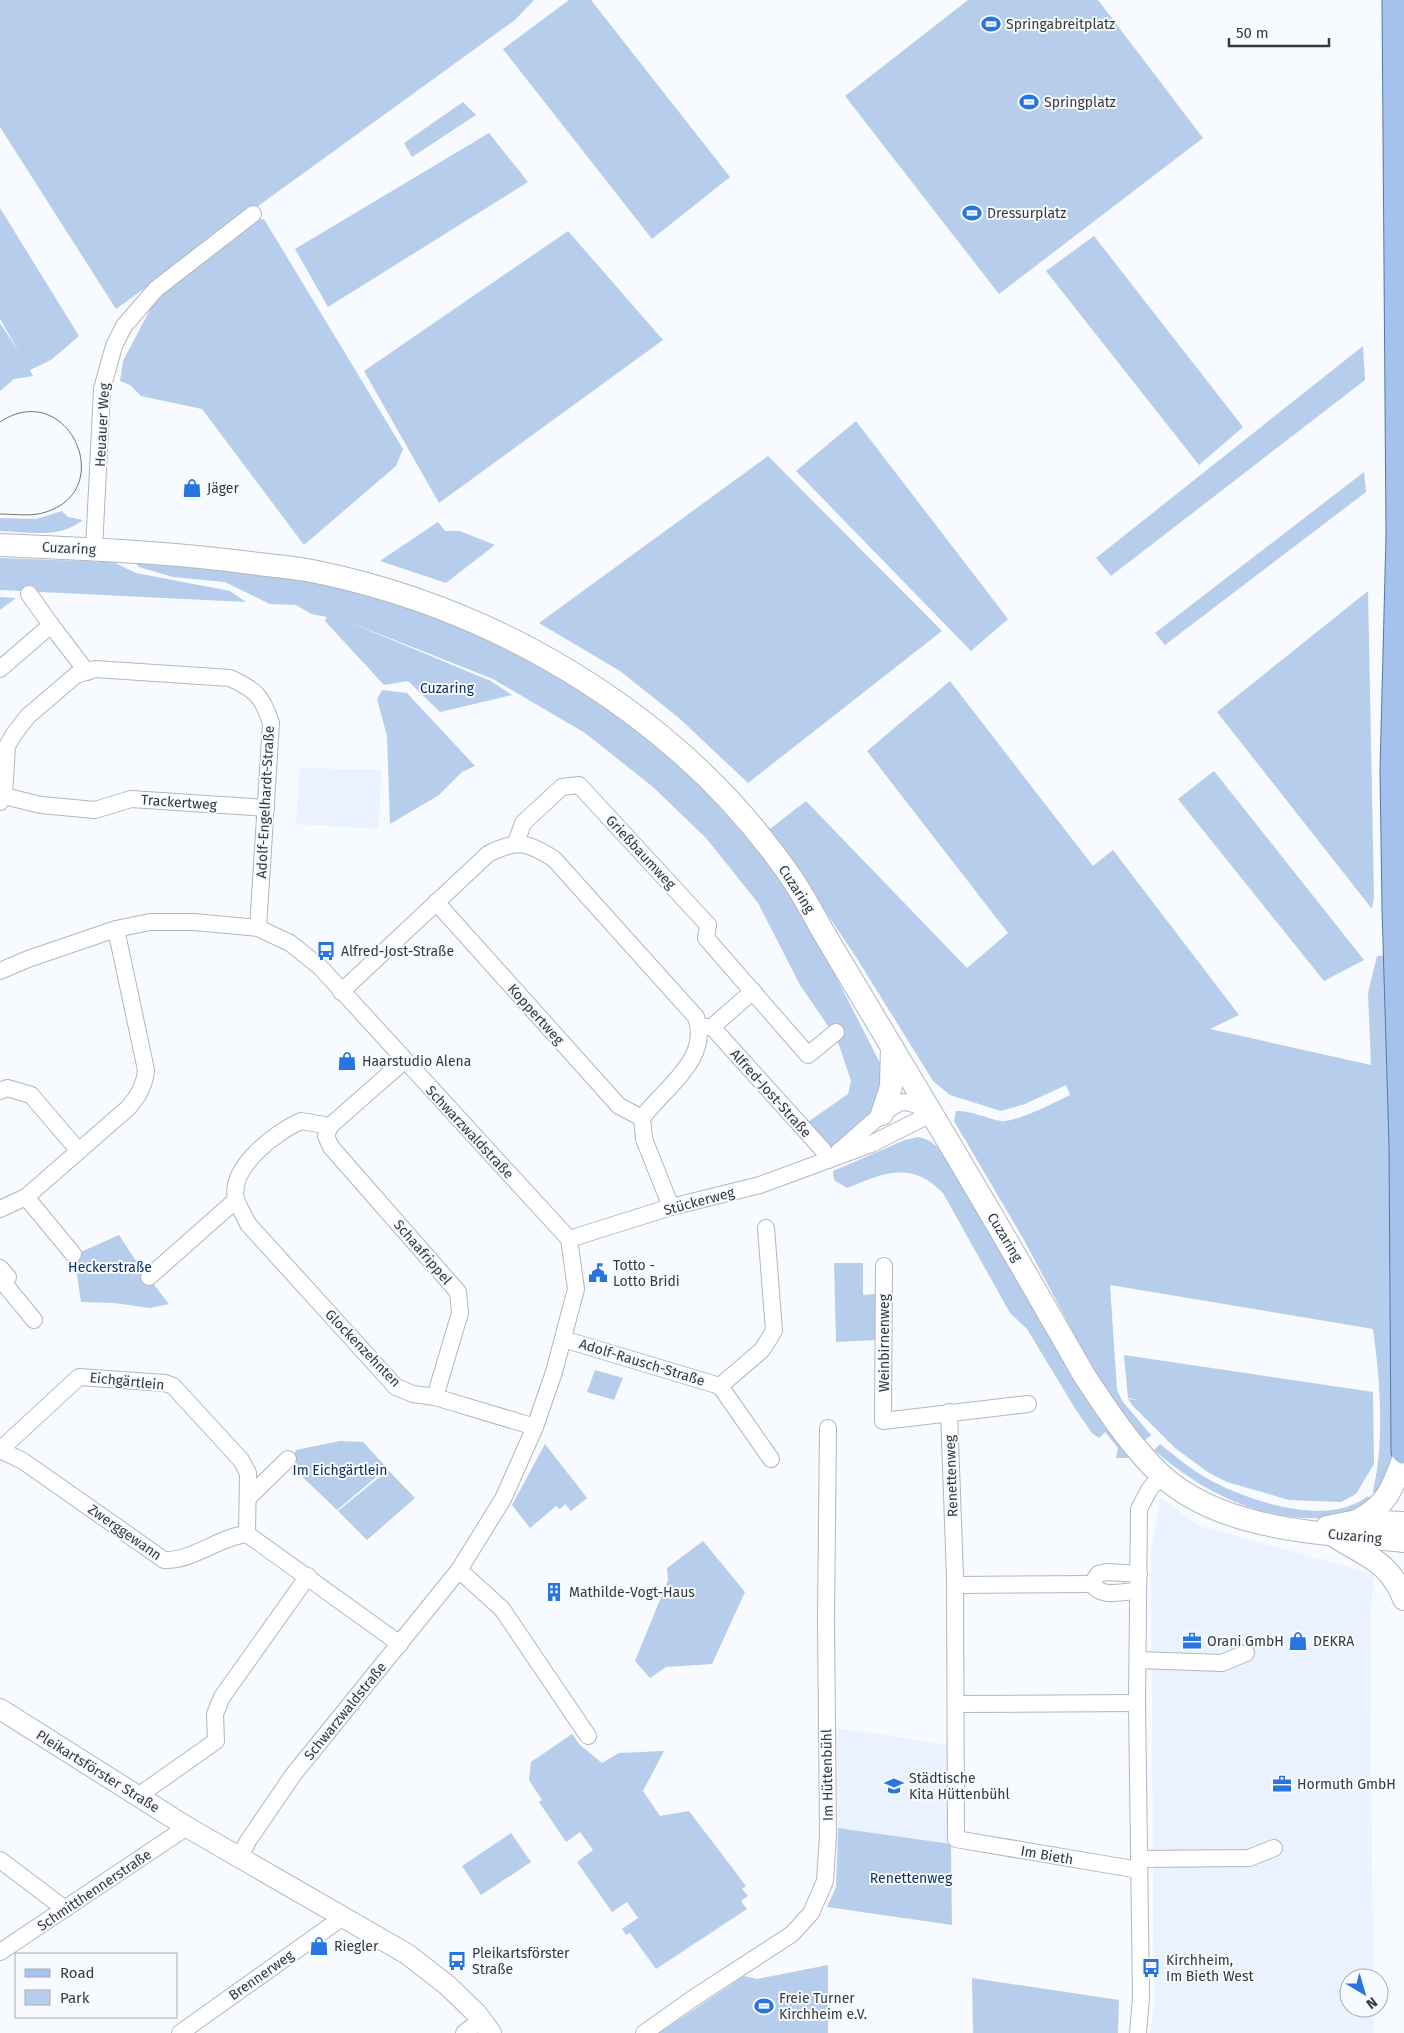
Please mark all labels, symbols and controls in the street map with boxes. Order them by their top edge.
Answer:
sports icon: Springabreitplatz [980,13,1002,35]
scale bar [1229,15,1329,47]
place label: Springabreitplatz [1006,16,1115,33]
text: 50 m [1236,24,1269,42]
sports icon: Springplatz [1018,91,1040,113]
place label: Springplatz [1044,94,1116,111]
sports icon: Dressurplatz [961,202,983,224]
place label: Dressurplatz [987,205,1066,222]
street label: Heuauer Weg [92,382,113,467]
shop icon: Jäger [181,477,203,499]
place label: Jäger [207,480,239,497]
street label: Cuzaring [42,539,97,558]
park label: Cuzaring [420,680,475,697]
street label: Adolf-Engelhardt-Straße [253,725,278,879]
street label: Trackertweg [140,791,218,814]
street label: Grießbaumweg [602,812,680,893]
street label: Cuzaring [775,862,819,917]
bus stop icon: Alfred-Jost-Straße [315,940,337,962]
place label: Alfred-Jost-Straße [341,943,454,960]
street label: Koppertweg [504,980,568,1049]
street label: Alfred-Jost-Straße [726,1046,815,1141]
shop icon: Haarstudio Alena [336,1050,358,1072]
place label: Haarstudio Alena [362,1053,471,1070]
street label: Schwarzwaldstraße [422,1082,517,1182]
street label: Stückerweg [662,1184,737,1219]
street label: Cuzaring [983,1210,1026,1265]
street label: Schaafrippel [390,1217,455,1288]
place label: Totto - Lotto Bridi [613,1257,680,1290]
park label: Heckerstraße [68,1259,152,1276]
public building icon: Totto - Lotto Bridi [587,1262,609,1284]
street label: Weinbirnenweg [876,1293,893,1392]
street label: Glockenzehnten [321,1306,404,1391]
street label: Adolf-Rausch-Straße [577,1335,707,1390]
street label: Eichgärtlein [89,1369,165,1394]
street label: Renettenweg [942,1434,961,1517]
park label: Im Eichgärtlein [293,1462,387,1479]
street label: Zwerggewann [85,1501,165,1564]
street label: Cuzaring [1327,1526,1383,1547]
building icon: Mathilde-Vogt-Haus [543,1581,565,1603]
place label: Mathilde-Vogt-Haus [569,1584,695,1601]
office icon: Orani GmbH [1181,1630,1203,1652]
shop icon: DEKRA [1287,1630,1309,1652]
place label: Orani GmbH [1207,1633,1284,1650]
place label: DEKRA [1313,1633,1354,1650]
street label: Schwarzwaldstraße [301,1659,390,1764]
street label: Pleikartsförster Straße [33,1726,163,1816]
street label: Im Hüttenbühl [818,1729,837,1821]
place label: Städtische Kita Hüttenbühl [909,1770,1010,1803]
office icon: Hormuth GmbH [1271,1773,1293,1795]
school or university icon: Städtische Kita Hüttenbühl [883,1775,905,1797]
place label: Hormuth GmbH [1297,1776,1396,1793]
street label: Im Bieth [1019,1843,1075,1868]
street label: Schmitthennerstraße [34,1846,154,1935]
park label: Renettenweg [870,1870,953,1887]
shop icon: Riegler [308,1935,330,1957]
place label: Riegler [334,1938,379,1955]
place label: Pleikartsförster Straße [472,1945,570,1978]
street label: Brennerweg [225,1946,298,2004]
bus stop icon: Pleikartsförster Straße [446,1950,468,1972]
place label: Kirchheim, Im Bieth West [1166,1952,1254,1985]
legend [15,1953,178,2018]
bus stop icon: Kirchheim, Im Bieth West [1140,1957,1162,1979]
text: Road [60,1964,95,1982]
north arrow [1339,1968,1389,2018]
text: Park [60,1989,90,2007]
place label: Freie Turner Kirchheim e.V. [779,1990,867,2023]
text: N [1363,1993,1381,2012]
sports icon: Freie Turner Kirchheim e.V. [753,1995,775,2017]

